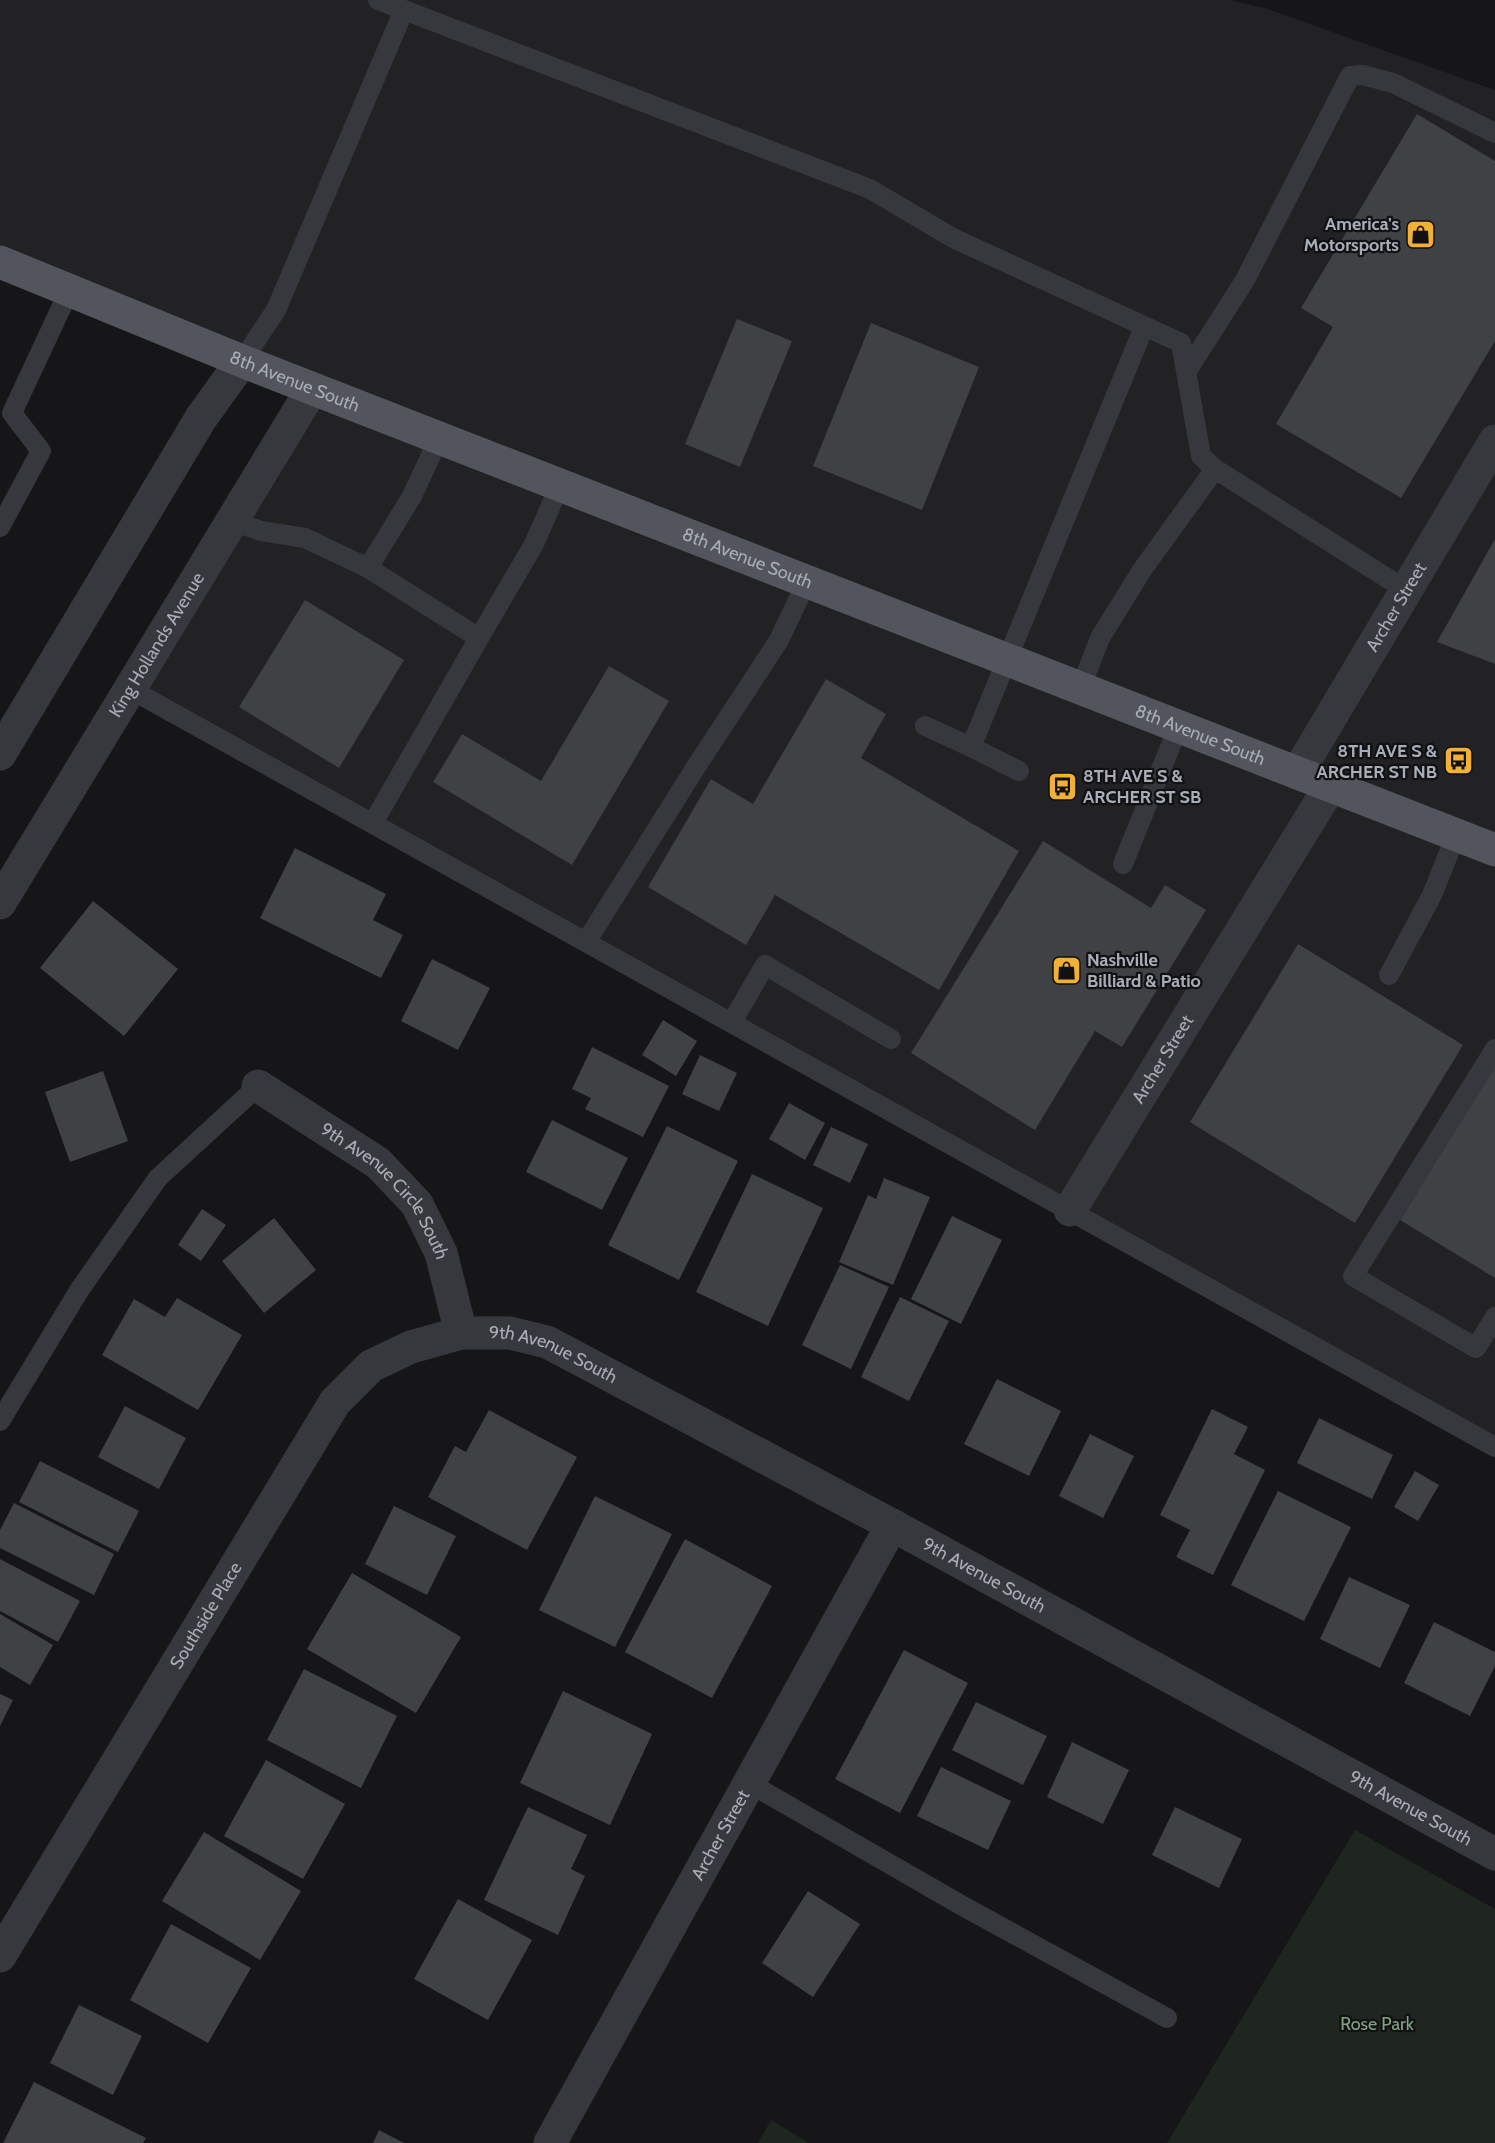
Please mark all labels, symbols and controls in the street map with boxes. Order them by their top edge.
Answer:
place label: America's Motorsports [1304,213,1399,256]
shop icon: America's Motorsports [1404,218,1436,250]
street label: 8th Avenue South [226,346,363,417]
street label: 8th Avenue South [679,523,816,594]
street label: Archer Street [1361,558,1431,656]
street label: King Hollands Avenue [104,568,209,721]
street label: 8th Avenue South [1132,700,1268,770]
place label: 8TH AVE S & ARCHER ST NB [1316,740,1438,783]
bus stop icon: 8TH AVE S & ARCHER ST NB [1442,745,1474,777]
place label: 8TH AVE S & ARCHER ST SB [1083,765,1201,808]
bus stop icon: 8TH AVE S & ARCHER ST SB [1046,770,1078,802]
place label: Nashville Billiard & Patio [1087,949,1201,992]
shop icon: Nashville Billiard & Patio [1050,954,1082,986]
street label: Archer Street [1127,1011,1198,1107]
street label: 9th Avenue Circle South [316,1118,453,1262]
street label: 9th Avenue South [489,1321,621,1388]
street label: 9th Avenue South [919,1533,1049,1618]
street label: Southside Place [165,1558,247,1673]
street label: 9th Avenue South [1345,1766,1476,1850]
street label: Archer Street [687,1786,754,1884]
park label: Rose Park [1340,2013,1415,2035]

